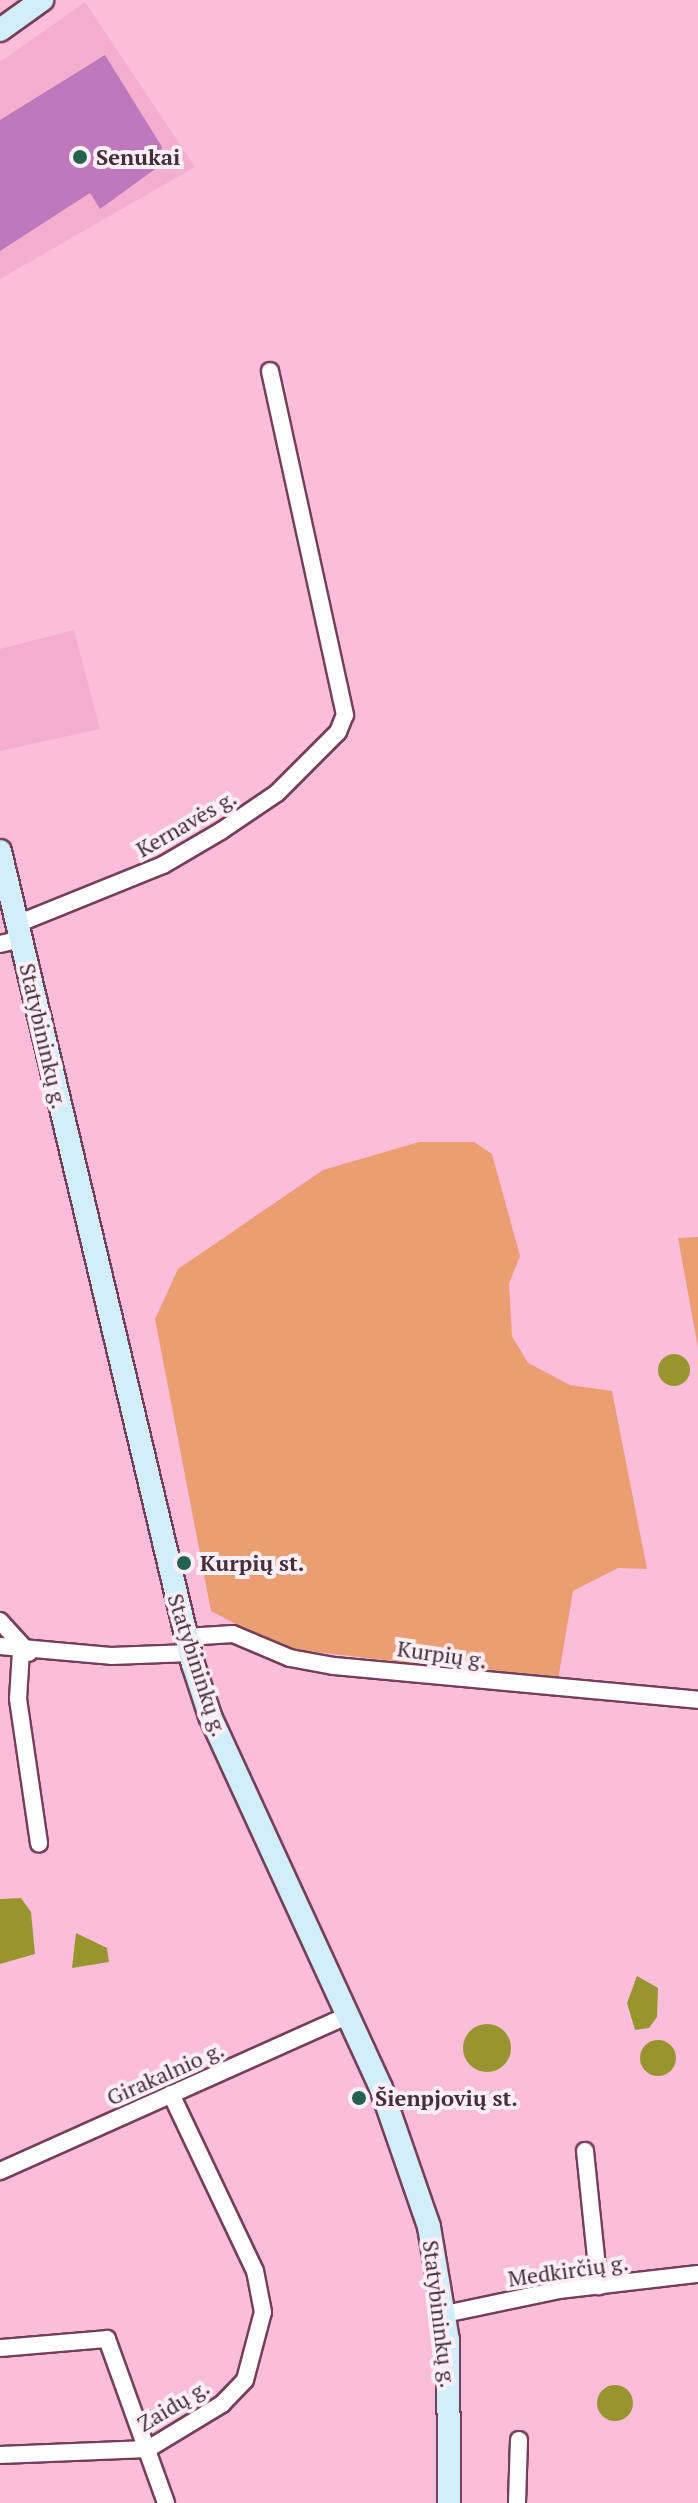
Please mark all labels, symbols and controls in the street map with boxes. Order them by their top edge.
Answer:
place label: Senukai [96,144,180,170]
marker: Senukai [71,148,89,166]
street label: Kernavės g. [131,784,241,862]
street label: Statybininkų g. [14,961,74,1111]
place label: Kurpių st. [200,1550,304,1576]
marker: Kurpių st. [175,1554,193,1572]
street label: Statybininkų g. [162,1590,234,1740]
street label: Kurpių g. [396,1635,488,1673]
street label: Girakalnio g. [102,2035,228,2111]
place label: Šienpjovių st. [375,2085,518,2111]
marker: Šienpjovių st. [350,2089,368,2107]
street label: Statybininkų g. [418,2239,462,2389]
street label: Medkirčių g. [506,2248,630,2292]
street label: Zaidų g. [132,2373,214,2437]

